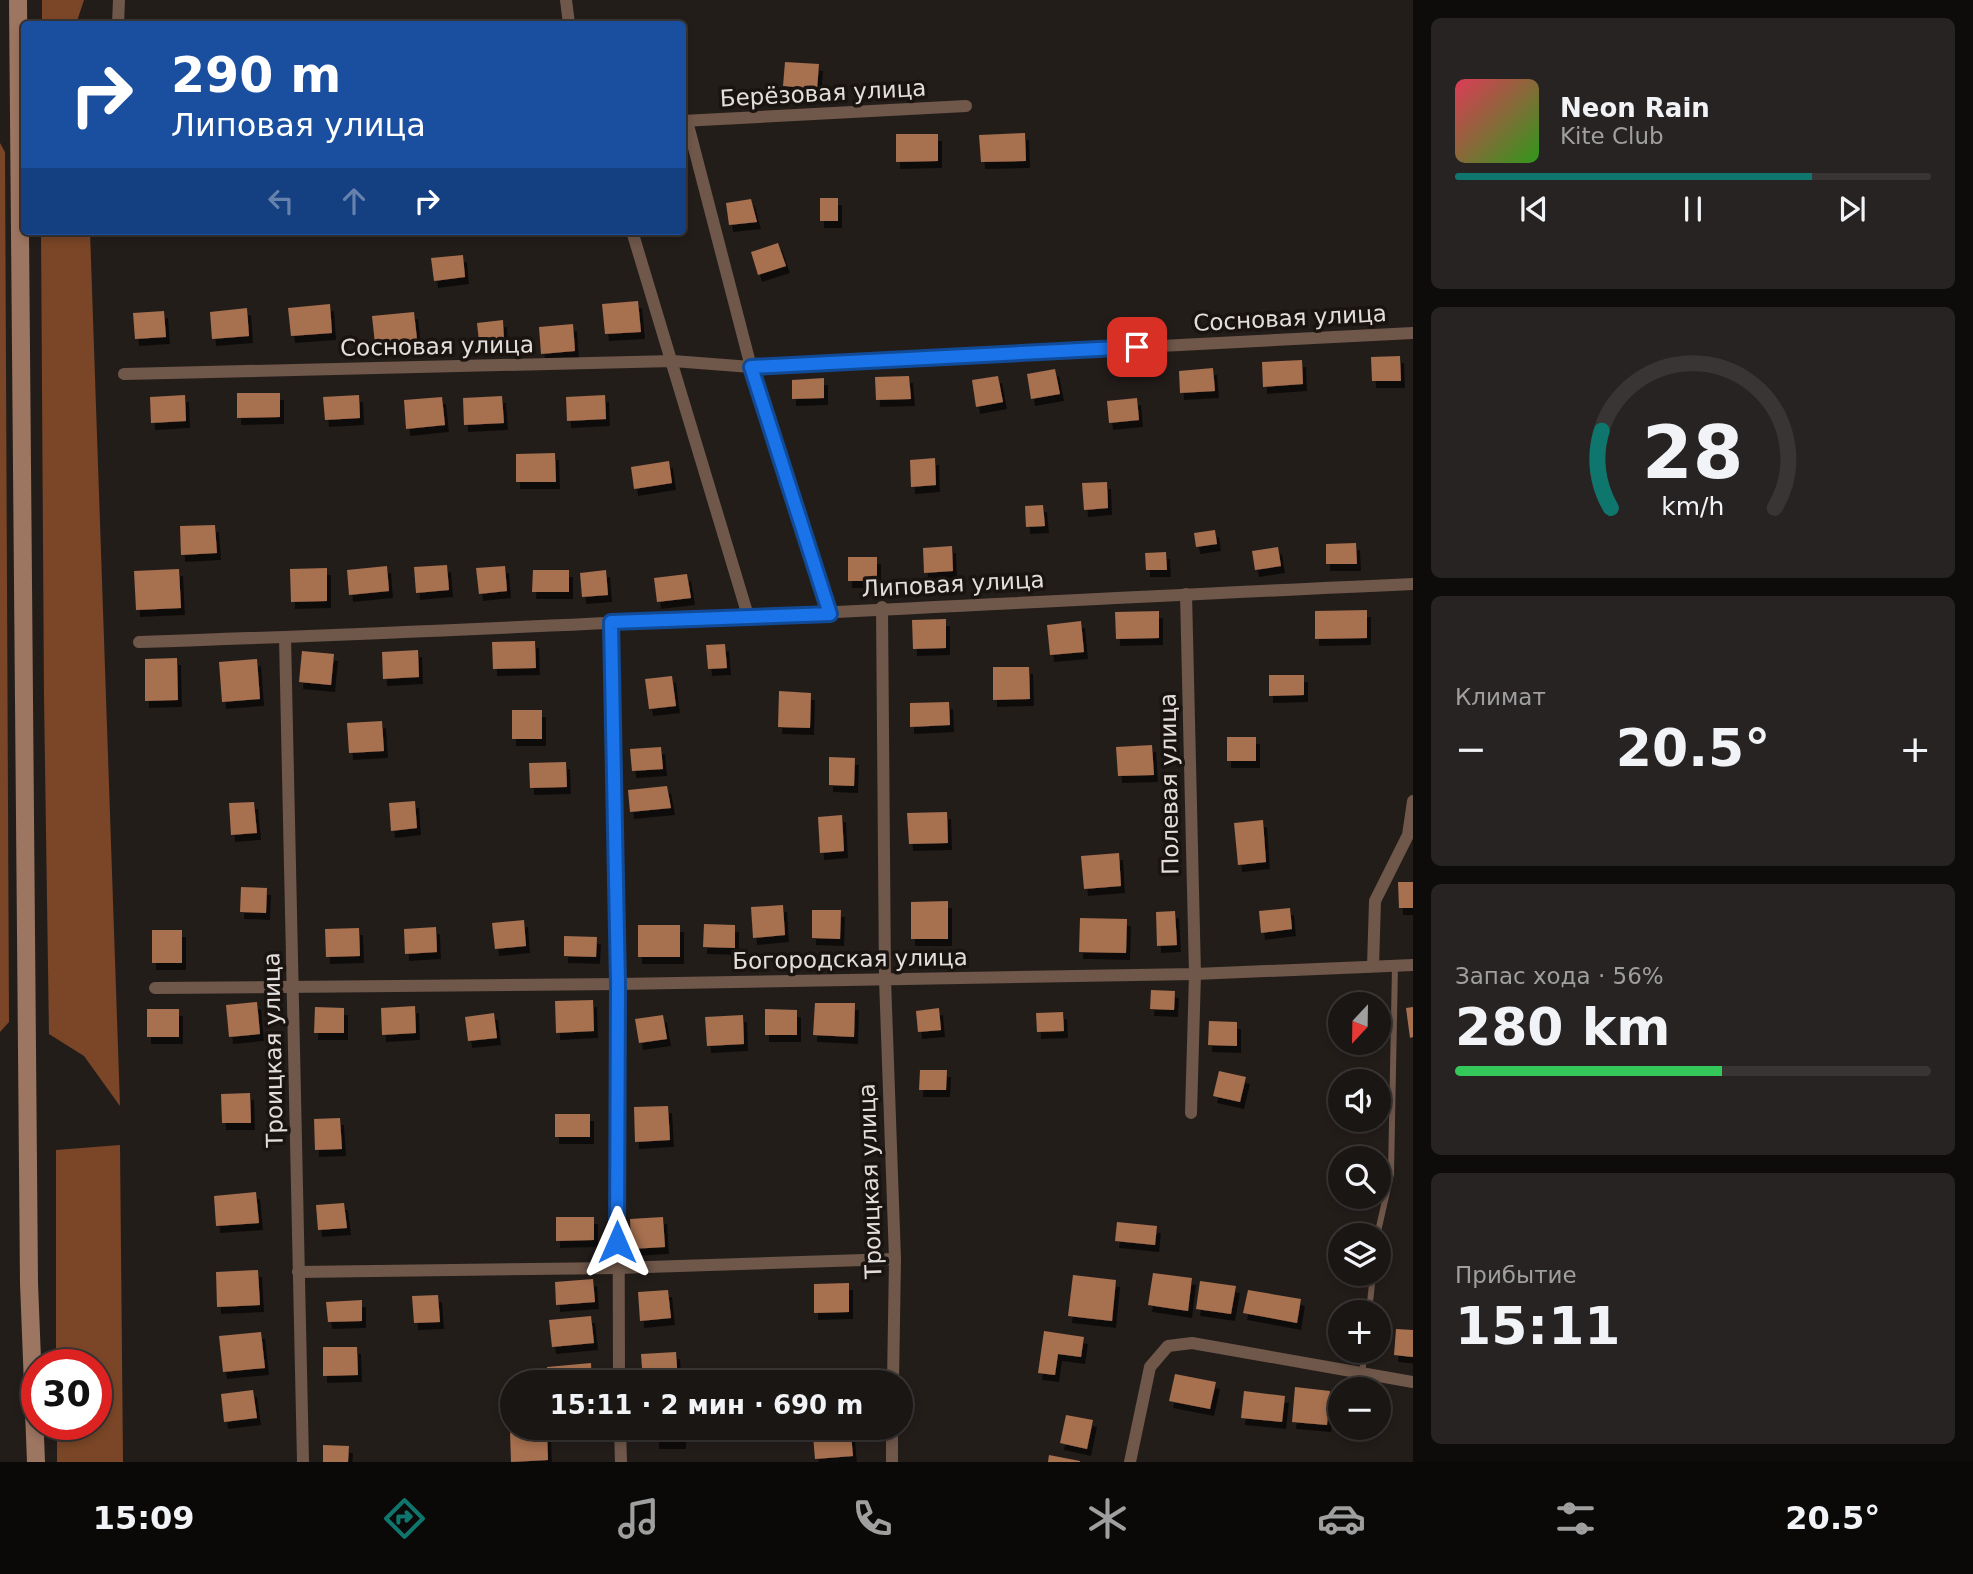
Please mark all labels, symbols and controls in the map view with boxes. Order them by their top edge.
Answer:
text: 290 m [171,47,341,104]
icon: right [56,49,147,140]
street label: Берёзовая улица [719,75,927,111]
text: Neon Rain [1560,93,1710,123]
text: Липовая улица [171,106,426,144]
text: Kite Club [1560,123,1664,149]
icon: left [262,182,300,220]
icon: ahead [335,182,373,220]
icon: right [408,182,446,220]
icon: previous [1515,190,1553,228]
icon: pause [1674,190,1712,228]
icon: next [1833,190,1871,228]
street label: Сосновая улица [1193,300,1387,336]
pin [1107,317,1167,377]
icon: arrive [1118,328,1156,366]
street label: Сосновая улица [340,331,534,361]
text: 28 [1642,411,1744,496]
text: km/h [1661,492,1725,521]
street label: Липовая улица [861,566,1045,602]
text: Климат [1455,684,1546,710]
street label: Полевая улица [1154,693,1184,875]
text: 20.5° [1616,718,1770,778]
text: − [1455,727,1487,771]
text: + [1899,727,1931,771]
street label: Богородская улица [732,944,968,974]
street label: Троицкая улица [258,952,288,1149]
text: Запас хода · 56% [1455,963,1664,989]
north arrow [1328,992,1391,1055]
map controls [1328,992,1391,1440]
text: 280 km [1455,997,1670,1057]
button: sound [1328,1069,1391,1132]
street label: Троицкая улица [854,1083,886,1280]
button: search [1328,1146,1391,1209]
position arrow [580,1205,654,1279]
button: layers [1328,1223,1391,1286]
text: Прибытие [1455,1262,1577,1288]
text: 15:11 [1455,1296,1621,1356]
button: + [1328,1300,1391,1363]
speed limit sign: 30 [21,1349,112,1440]
button: − [1328,1377,1391,1440]
text: 15:11 · 2 мин · 690 m [550,1390,863,1420]
icon: directions [380,1494,429,1543]
icon: music [614,1494,663,1543]
icon: phone [848,1494,897,1543]
icon: climate [1083,1494,1132,1543]
icon: car [1317,1494,1366,1543]
icon: filters [1551,1494,1600,1543]
text: 15:09 [93,1499,194,1537]
text: 20.5° [1785,1499,1880,1537]

